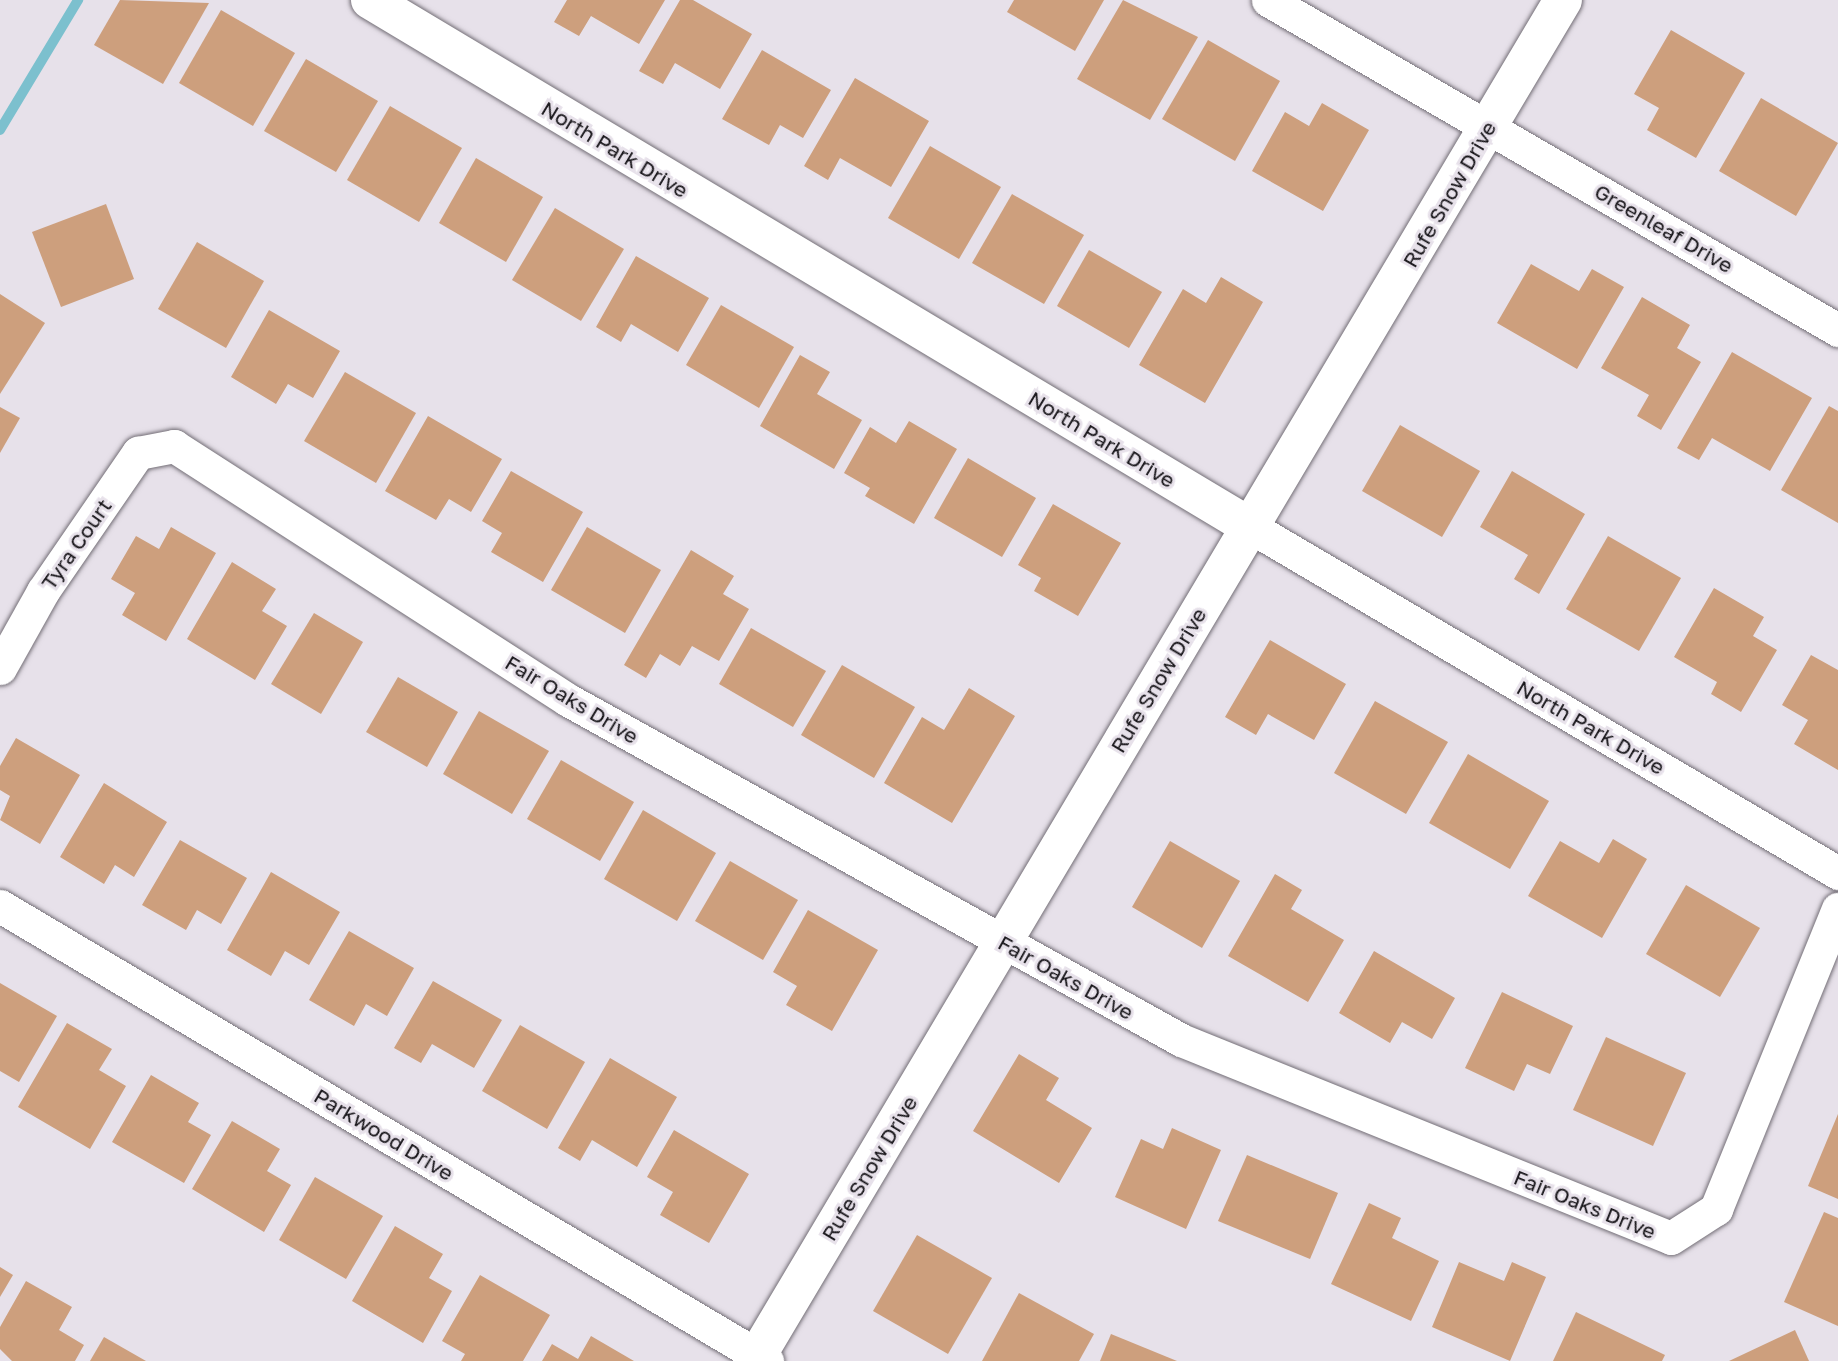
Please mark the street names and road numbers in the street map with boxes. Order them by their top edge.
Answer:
street label: North Park Drive [537,95,693,203]
street label: Rufe Snow Drive [1397,116,1501,272]
street label: Greenleaf Drive [1590,178,1738,278]
street label: North Park Drive [1024,385,1180,493]
street label: Tyra Court [36,494,116,594]
street label: Rufe Snow Drive [1105,603,1211,757]
street label: Fair Oaks Drive [501,649,643,749]
street label: North Park Drive [1513,674,1669,780]
street label: Fair Oaks Drive [994,929,1138,1025]
street label: Parkwood Drive [310,1083,458,1185]
street label: Rufe Snow Drive [816,1091,922,1245]
street label: Fair Oaks Drive [1510,1164,1660,1244]

